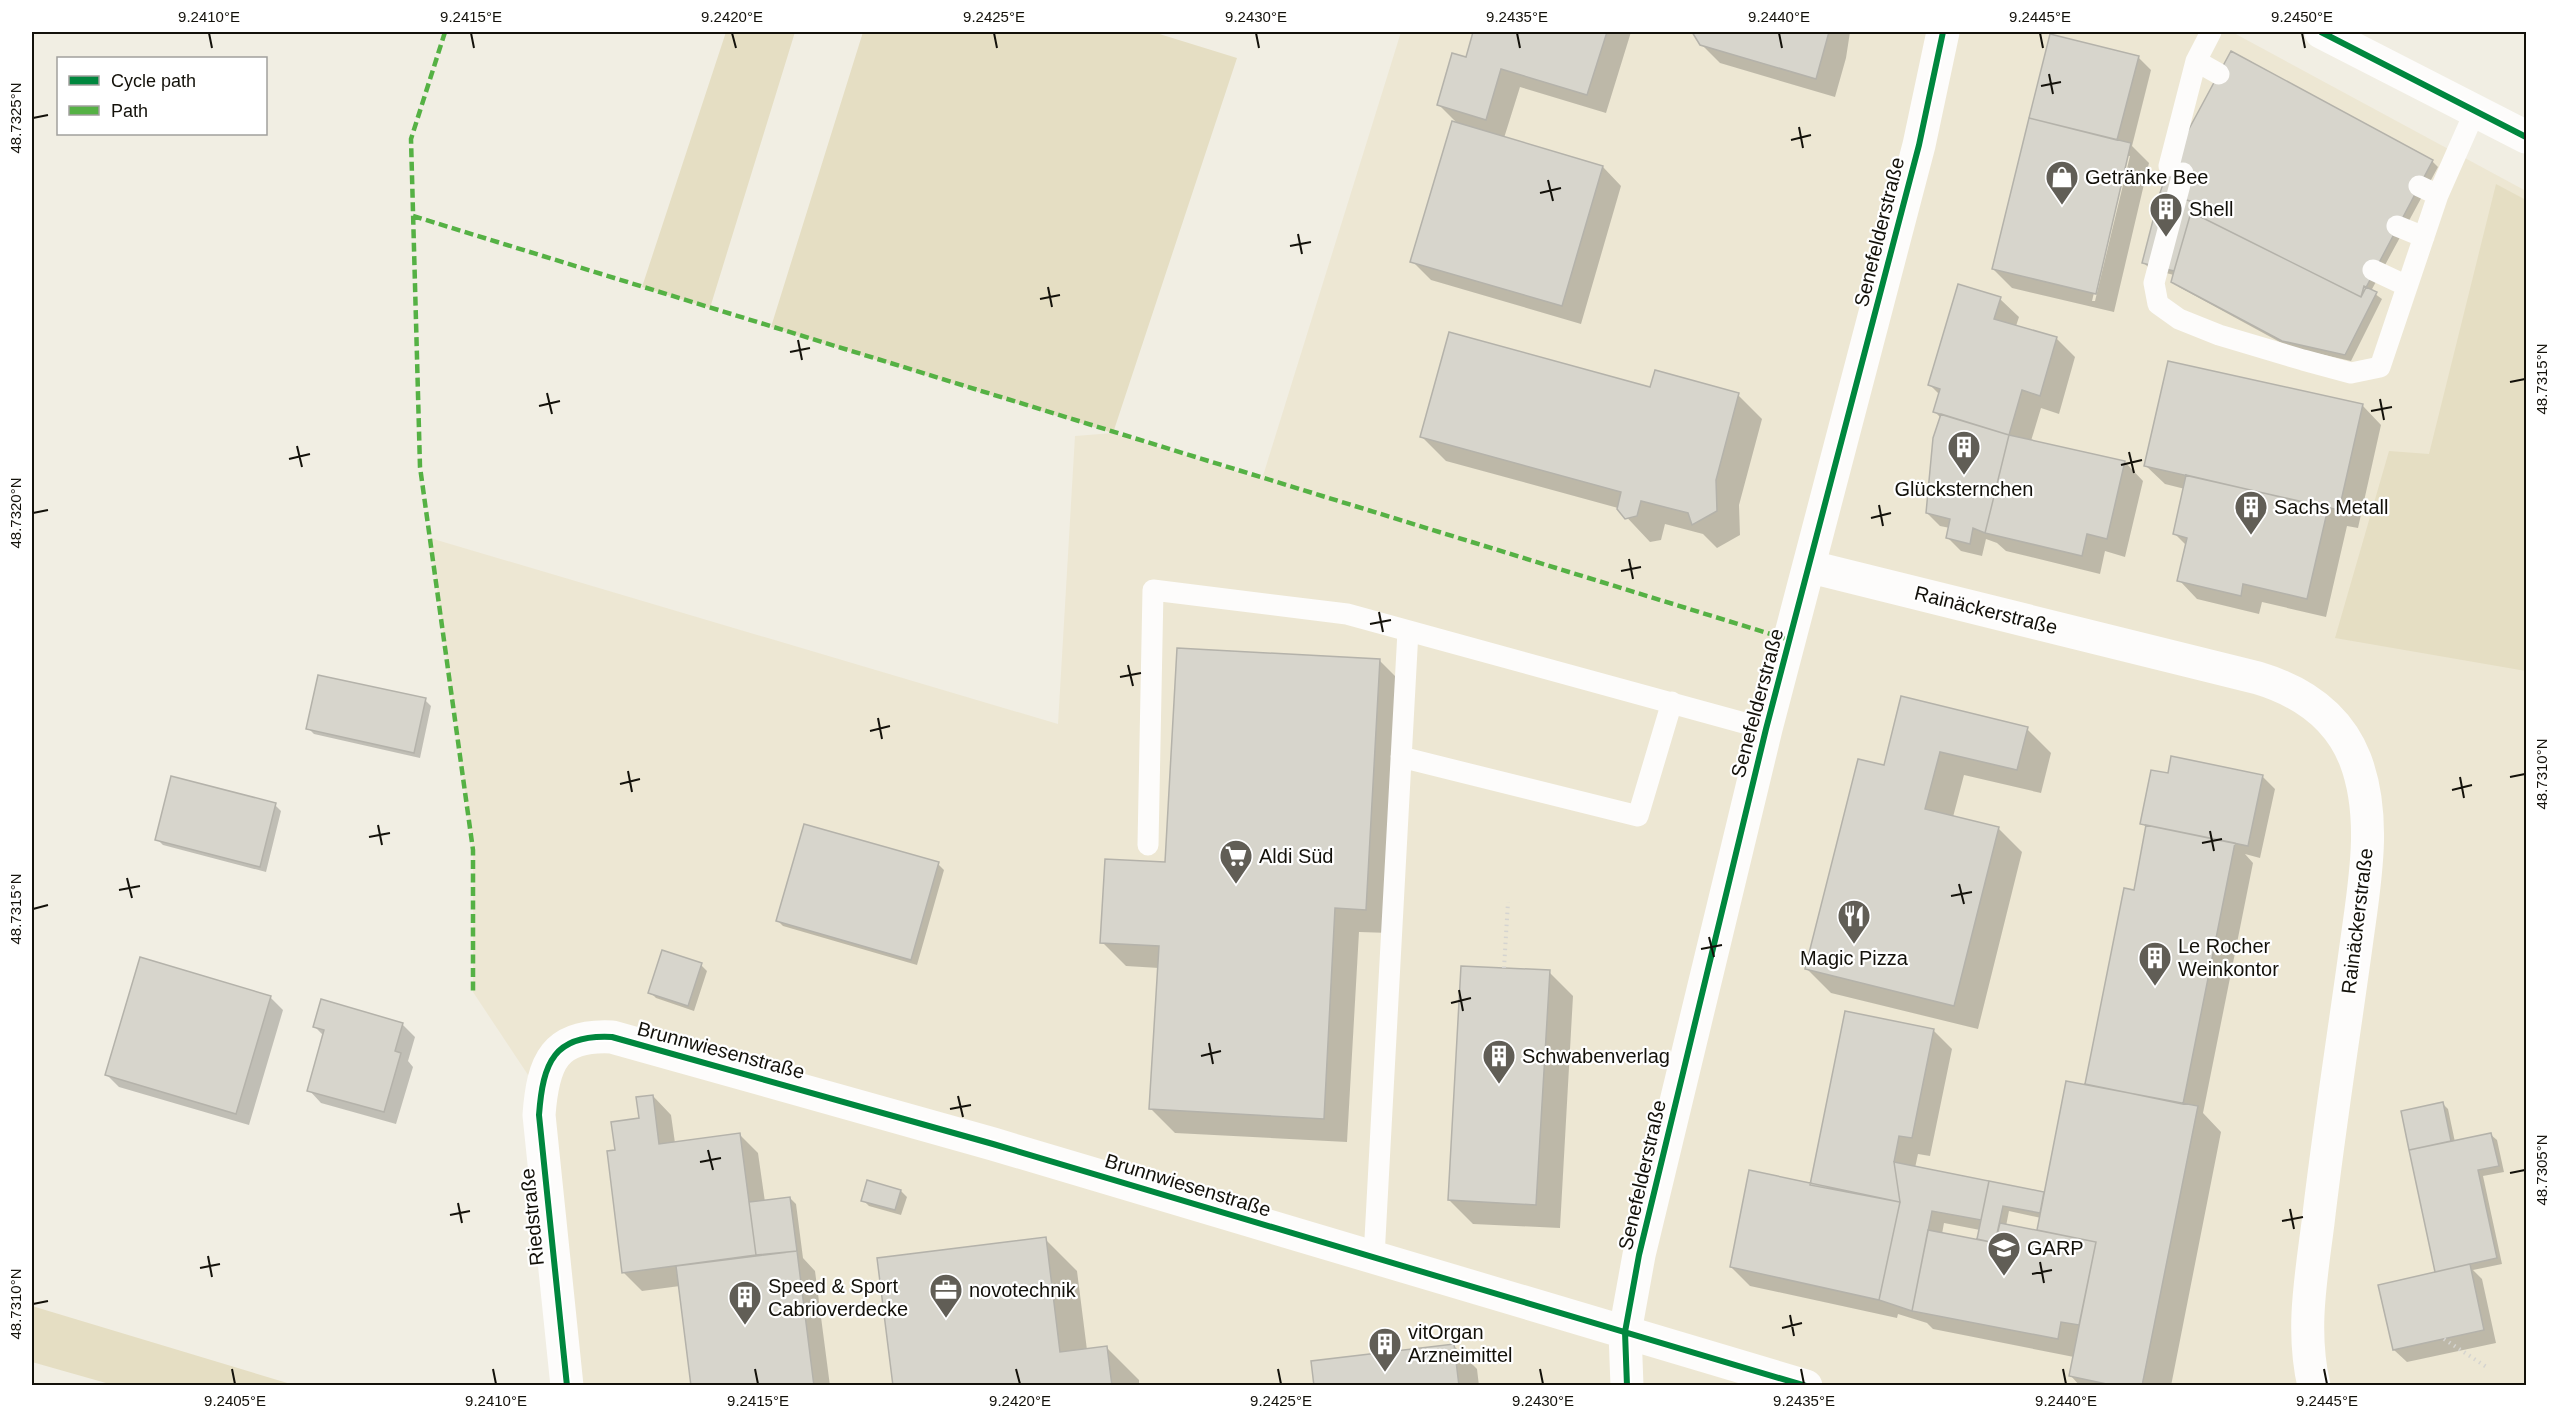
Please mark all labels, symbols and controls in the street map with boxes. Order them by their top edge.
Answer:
text: 9.2410°E [178,8,240,25]
text: 9.2415°E [440,8,502,25]
text: 9.2420°E [701,8,763,25]
text: 9.2425°E [963,8,1025,25]
text: 9.2430°E [1225,8,1287,25]
text: 9.2435°E [1486,8,1548,25]
text: 9.2440°E [1748,8,1810,25]
text: 9.2445°E [2009,8,2071,25]
text: 9.2450°E [2271,8,2333,25]
legend [57,57,267,135]
text: Cycle path [111,71,196,91]
text: 48.7325°N [7,82,24,154]
text: Path [111,101,148,121]
street label: Senefelderstraße [1850,155,1908,309]
shop icon: Getränke Bee [2044,159,2080,206]
place label: Getränke Bee [2085,166,2208,188]
building icon: Shell [2148,191,2184,238]
place label: Shell [2189,198,2233,220]
text: 48.7315°N [2533,343,2550,415]
building icon: Glücksternchen [1946,429,1982,476]
text: 48.7320°N [7,477,24,549]
place label: Glücksternchen [1895,478,2033,500]
building icon: Sachs Metall [2233,489,2269,536]
place label: Sachs Metall [2274,496,2389,518]
street label: Rainäckerstraße [1912,582,2060,638]
street label: Senefelderstraße [1727,626,1787,780]
text: 48.7310°N [2533,738,2550,810]
supermarket icon: Aldi Süd [1218,838,1254,885]
place label: Aldi Süd [1259,845,1334,867]
street label: Rainäckerstraße [2337,847,2377,995]
text: 48.7315°N [7,873,24,945]
restaurant icon: Magic Pizza [1836,898,1872,945]
place label: Le Rocher Weinkontor [2178,935,2279,980]
building icon: Le Rocher Weinkontor [2137,940,2173,987]
place label: Magic Pizza [1800,947,1909,969]
street label: Brunnwiesenstraße [635,1017,807,1083]
building icon: Schwabenverlag [1481,1038,1517,1085]
place label: Schwabenverlag [1522,1045,1670,1067]
street label: Senefelderstraße [1614,1098,1670,1252]
text: 48.7305°N [2533,1134,2550,1206]
street label: Brunnwiesenstraße [1102,1149,1274,1221]
street label: Riedstraße [516,1167,548,1267]
school or university icon: GARP [1986,1230,2022,1277]
place label: GARP [2027,1237,2084,1259]
text: 48.7310°N [7,1268,24,1340]
office icon: novotechnik [928,1272,964,1319]
place label: Speed & Sport Cabrioverdecke [768,1275,908,1320]
building icon: Speed & Sport Cabrioverdecke [727,1279,763,1326]
place label: novotechnik [969,1279,1077,1301]
place label: vitOrgan Arzneimittel [1408,1321,1512,1366]
building icon: vitOrgan Arzneimittel [1367,1326,1403,1373]
text: 9.2405°E [204,1392,266,1409]
text: 9.2410°E [465,1392,527,1409]
text: 9.2415°E [727,1392,789,1409]
text: 9.2420°E [989,1392,1051,1409]
text: 9.2425°E [1250,1392,1312,1409]
text: 9.2430°E [1512,1392,1574,1409]
text: 9.2435°E [1773,1392,1835,1409]
text: 9.2440°E [2035,1392,2097,1409]
text: 9.2445°E [2296,1392,2358,1409]

